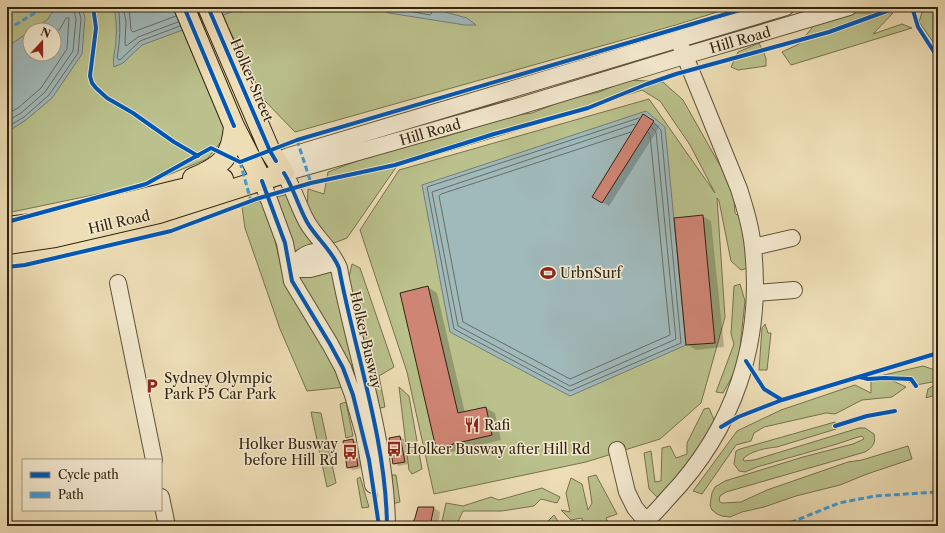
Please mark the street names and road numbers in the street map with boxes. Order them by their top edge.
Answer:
street label: Hill Road [707,23,773,57]
street label: Holker Street [226,36,278,124]
street label: Hill Road [397,115,463,149]
street label: Hill Road [86,206,152,238]
street label: Holker Busway [346,289,386,391]

